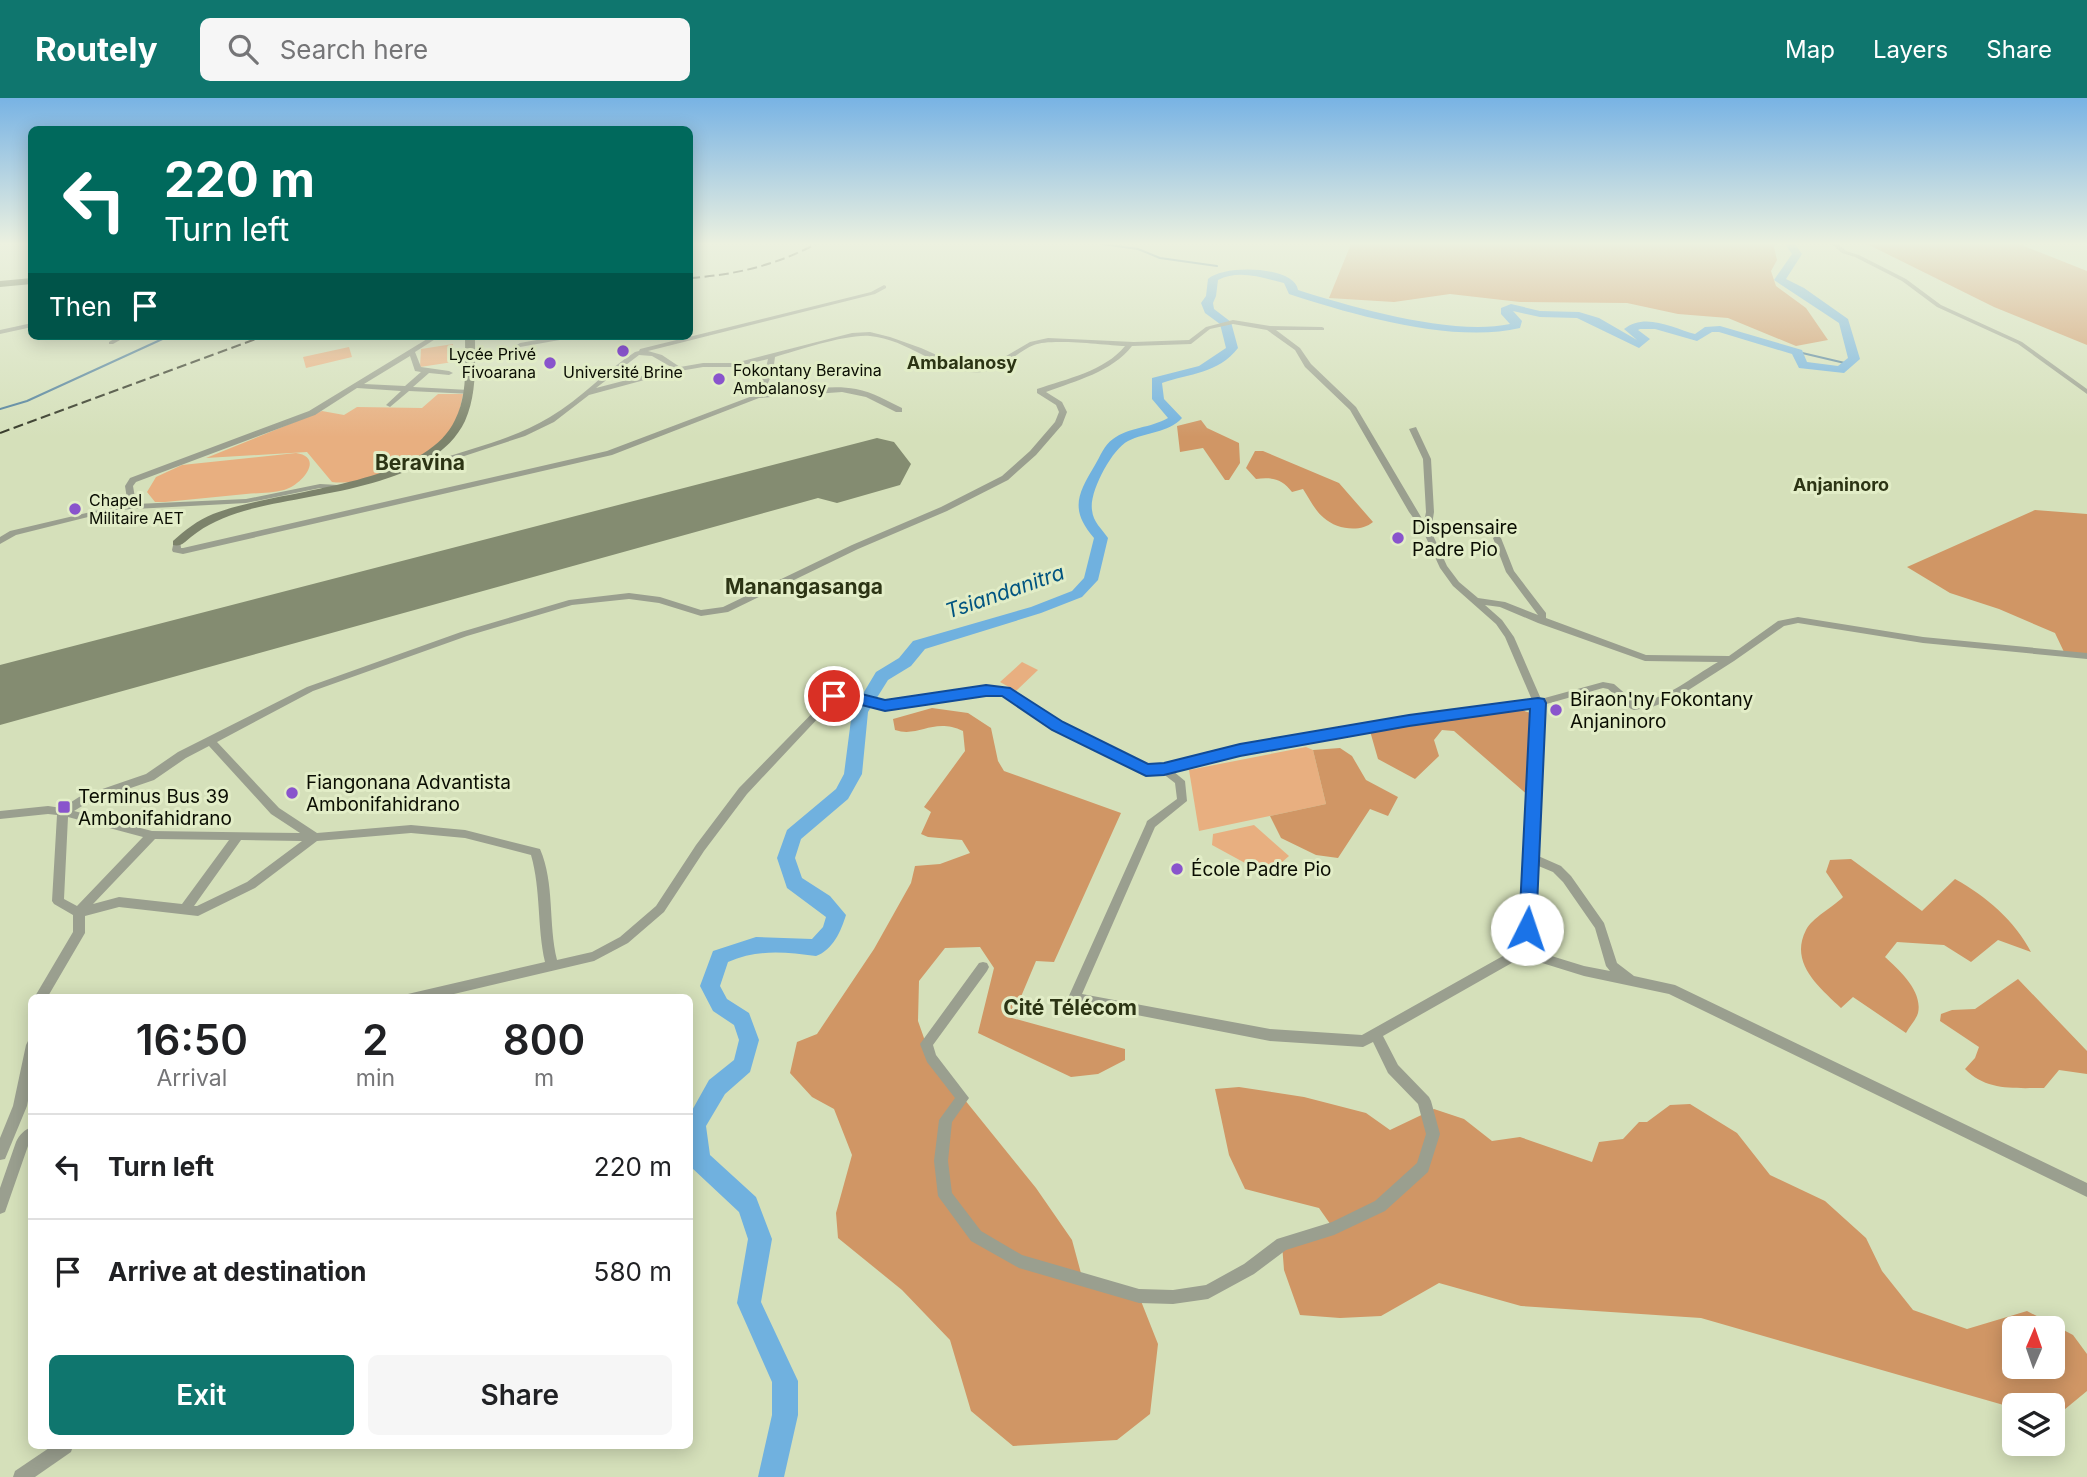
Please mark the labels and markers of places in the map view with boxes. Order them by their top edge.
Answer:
marker: Université Brine [615,343,631,359]
place label: Lycée Privé Fivoarana [449,344,536,382]
marker: Lycée Privé Fivoarana [542,355,558,371]
place label: Fokontany Beravina Ambalanosy [733,360,882,398]
place label: Université Brine [563,362,683,382]
marker: Fokontany Beravina Ambalanosy [711,371,727,387]
place label: Chapel Militaire AET [89,490,184,528]
marker: Chapel Militaire AET [67,501,83,517]
place label: Dispensaire Padre Pio [1412,516,1518,561]
marker: Dispensaire Padre Pio [1390,530,1406,546]
pin [804,666,864,726]
place label: Biraon'ny Fokontany Anjaninoro [1570,688,1754,733]
marker: Biraon'ny Fokontany Anjaninoro [1548,702,1564,718]
place label: Fiangonana Advantista Ambonifahidrano [306,771,511,816]
place label: Terminus Bus 39 Ambonifahidrano [78,785,232,830]
marker: Fiangonana Advantista Ambonifahidrano [284,785,300,801]
marker: Terminus Bus 39 Ambonifahidrano [56,799,72,815]
place label: École Padre Pio [1191,857,1332,881]
marker: École Padre Pio [1169,861,1185,877]

